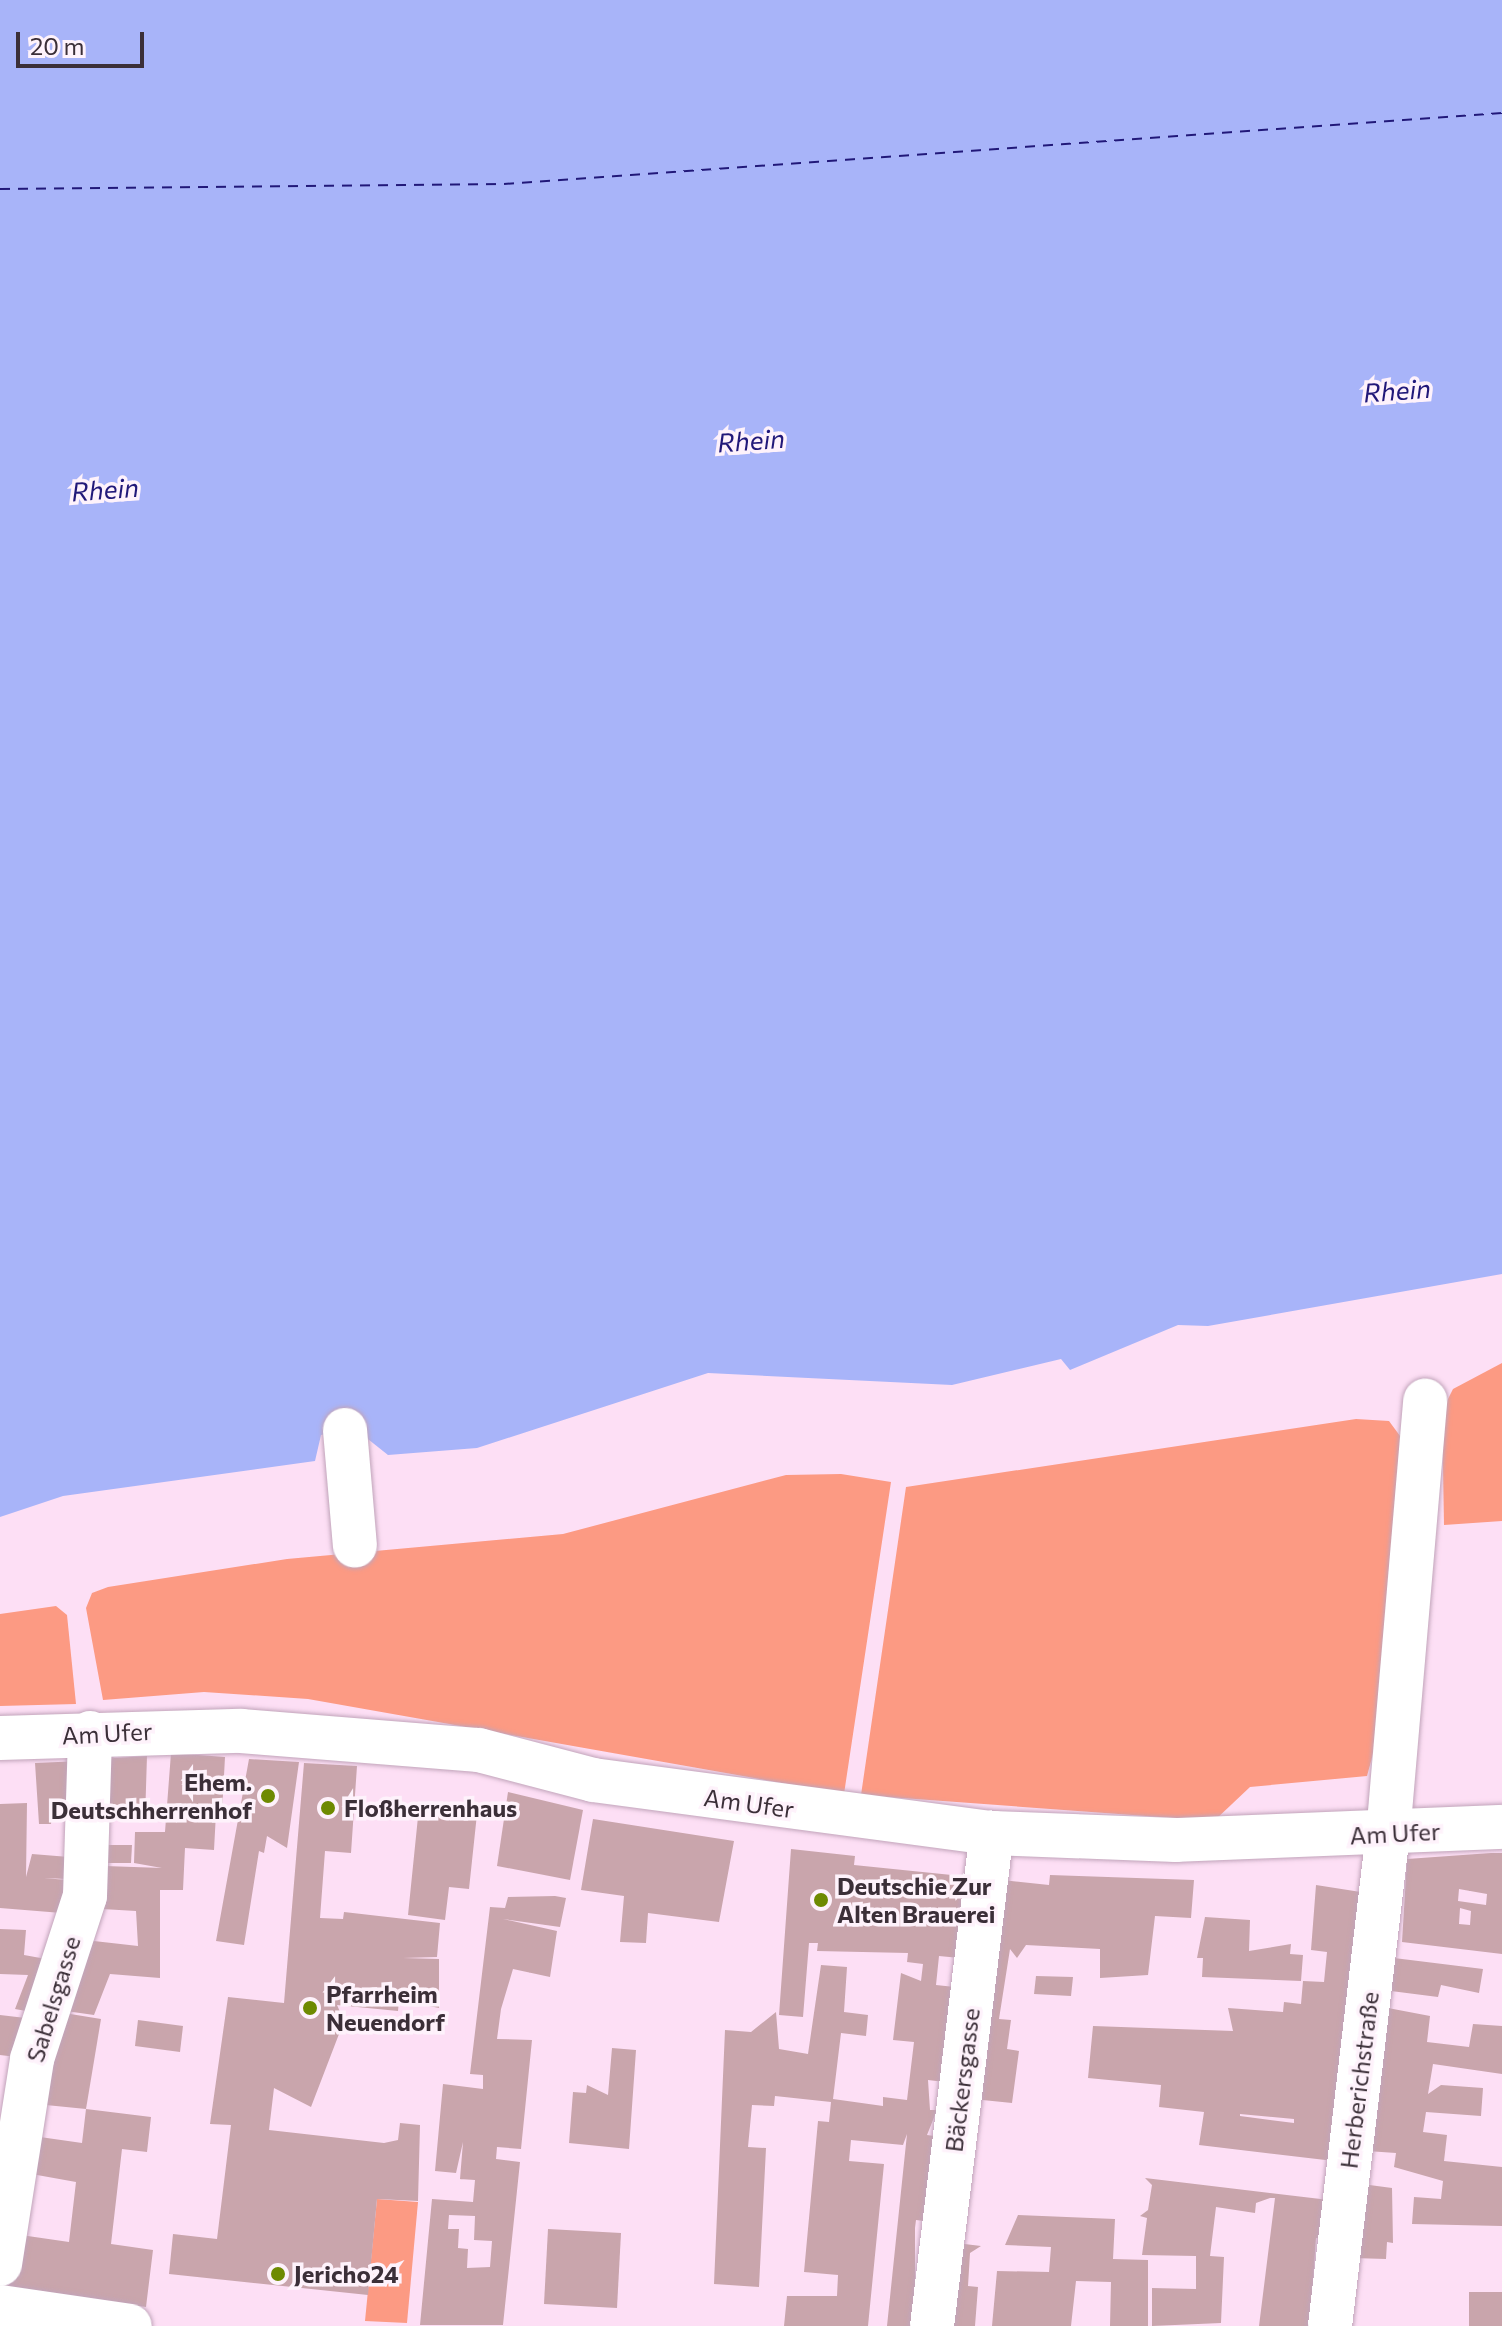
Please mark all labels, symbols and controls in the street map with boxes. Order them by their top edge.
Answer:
scale bar [20,16,148,66]
text: 20 m [30,31,84,60]
water label: Rhein [1362,372,1432,408]
water label: Rhein [716,422,786,458]
water label: Rhein [70,471,140,507]
street label: Am Ufer [61,1716,153,1750]
place label: Ehem. Deutschherrenhof [51,1768,252,1824]
street label: Am Ufer [702,1782,796,1824]
marker: Ehem. Deutschherrenhof [259,1787,277,1805]
place label: Floßherrenhaus [344,1794,517,1822]
marker: Floßherrenhaus [319,1799,337,1817]
street label: Am Ufer [1349,1816,1441,1850]
place label: Deutschie Zur Alten Brauerei [837,1872,995,1928]
marker: Deutschie Zur Alten Brauerei [812,1891,830,1909]
street label: Sabelsgasse [20,1932,86,2066]
place label: Pfarrheim Neuendorf [326,1980,445,2036]
street label: Herberichstraße [1334,1990,1384,2170]
marker: Pfarrheim Neuendorf [301,1999,319,2017]
street label: Bäckersgasse [939,2006,985,2154]
place label: Jericho24 [294,2260,399,2288]
marker: Jericho24 [269,2265,287,2283]

